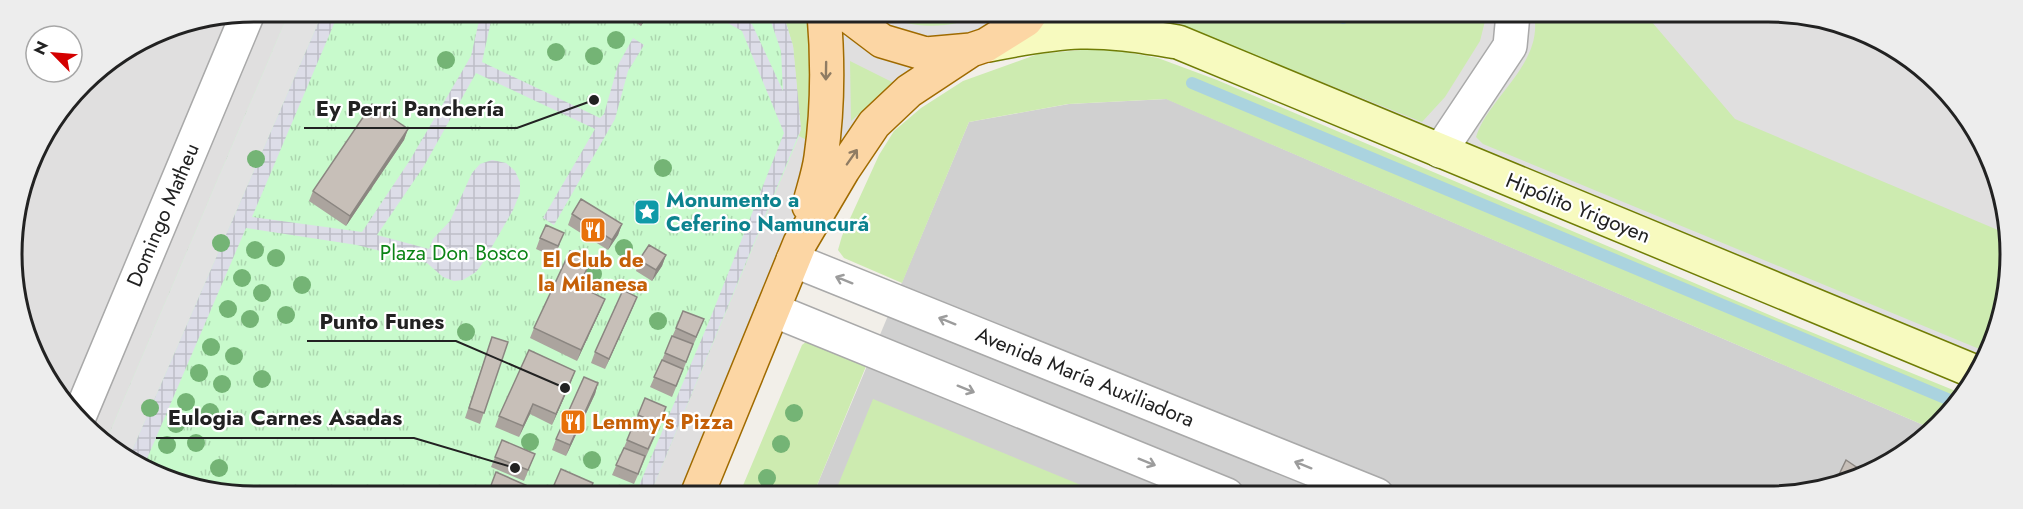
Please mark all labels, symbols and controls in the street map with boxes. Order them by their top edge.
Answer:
north arrow [24,24,84,84]
text: N [28,37,54,58]
one-way arrow [820,61,832,81]
callout: Ey Perri Panchería [304,88,517,128]
text: Ey Perri Panchería [316,92,504,124]
street label: Domingo Matheu [119,139,207,291]
one-way arrow [846,149,858,166]
street label: Hipólito Yrigoyen [1501,165,1655,251]
place label: Monumento a Ceferino Namuncurá [666,185,869,239]
place icon: Monumento a Ceferino Namuncurá [632,197,662,227]
restaurant icon: El Club de la Milanesa [578,215,608,245]
park label: Plaza Don Bosco [380,238,528,268]
place label: El Club de la Milanesa [538,245,648,299]
one-way arrow [835,273,854,284]
callout: Punto Funes [307,301,456,341]
text: Punto Funes [320,305,444,337]
one-way arrow [938,315,957,326]
street label: Avenida María Auxiliadora [971,319,1199,435]
one-way arrow [956,384,975,395]
callout: Eulogia Carnes Asadas [156,398,414,438]
text: Eulogia Carnes Asadas [168,401,402,433]
restaurant icon: Lemmy's Pizza [558,407,588,437]
place label: Lemmy's Pizza [592,407,733,437]
one-way arrow [1137,457,1155,468]
one-way arrow [1294,459,1313,470]

